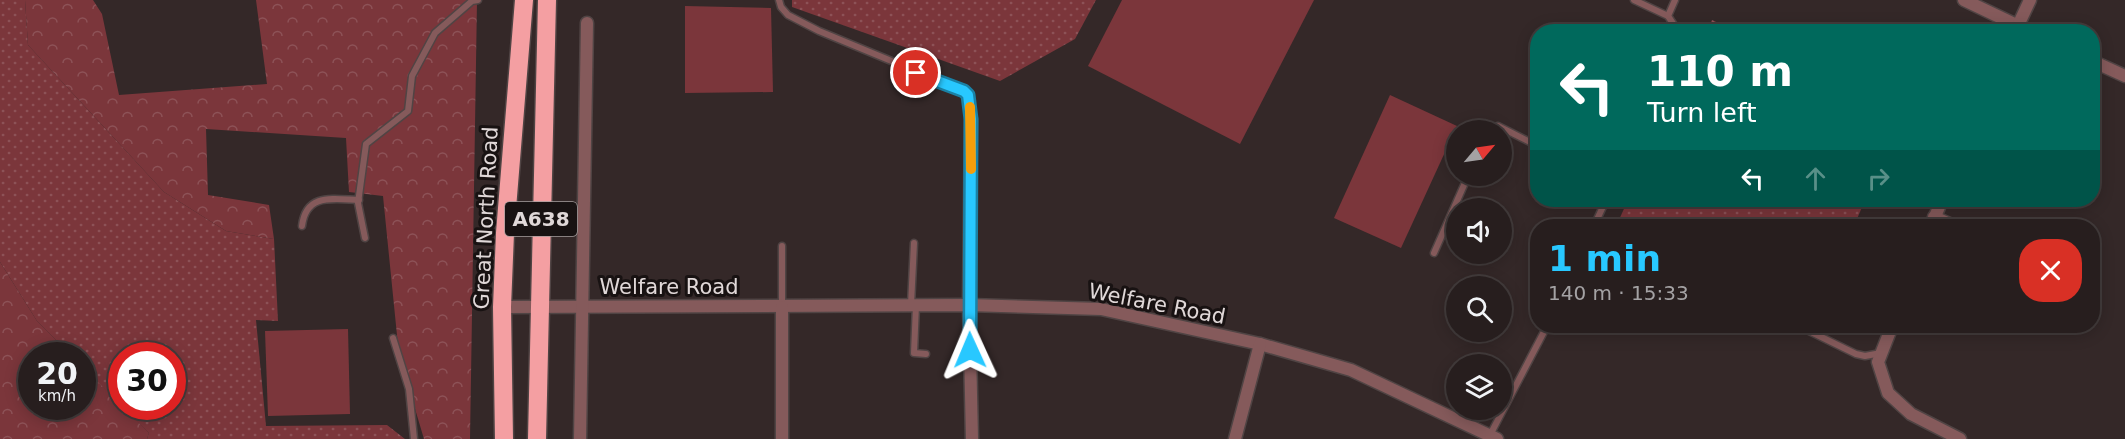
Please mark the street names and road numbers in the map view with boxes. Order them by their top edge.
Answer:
street label: Great North Road [469,126,503,310]
road number: A638 [505,202,577,236]
street label: Welfare Road [599,275,739,299]
street label: Welfare Road [1086,279,1228,329]

